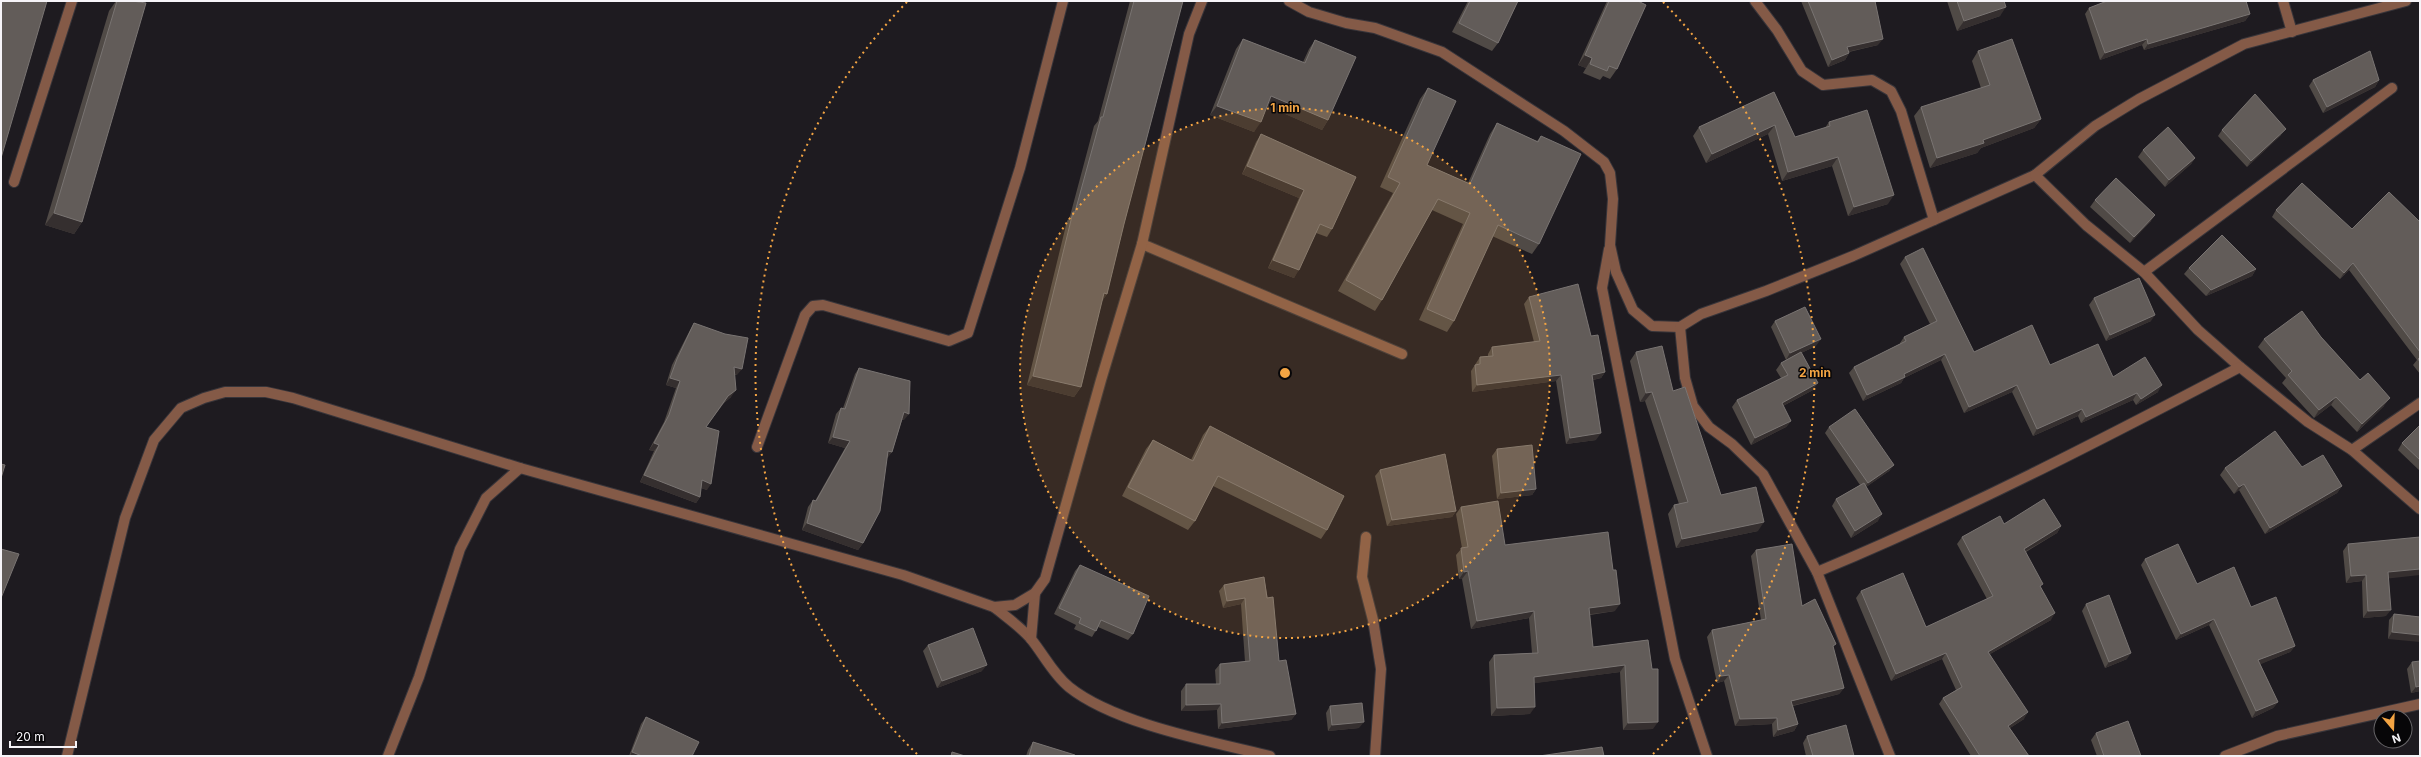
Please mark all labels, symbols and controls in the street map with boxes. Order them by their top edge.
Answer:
text: 1 min [1270,100,1300,115]
text: 2 min [1799,365,1831,380]
centre of rings [1278,366,1292,380]
north arrow [2373,709,2413,749]
scale bar [10,723,76,749]
text: 20 m [16,729,45,744]
text: N [2390,730,2403,746]

